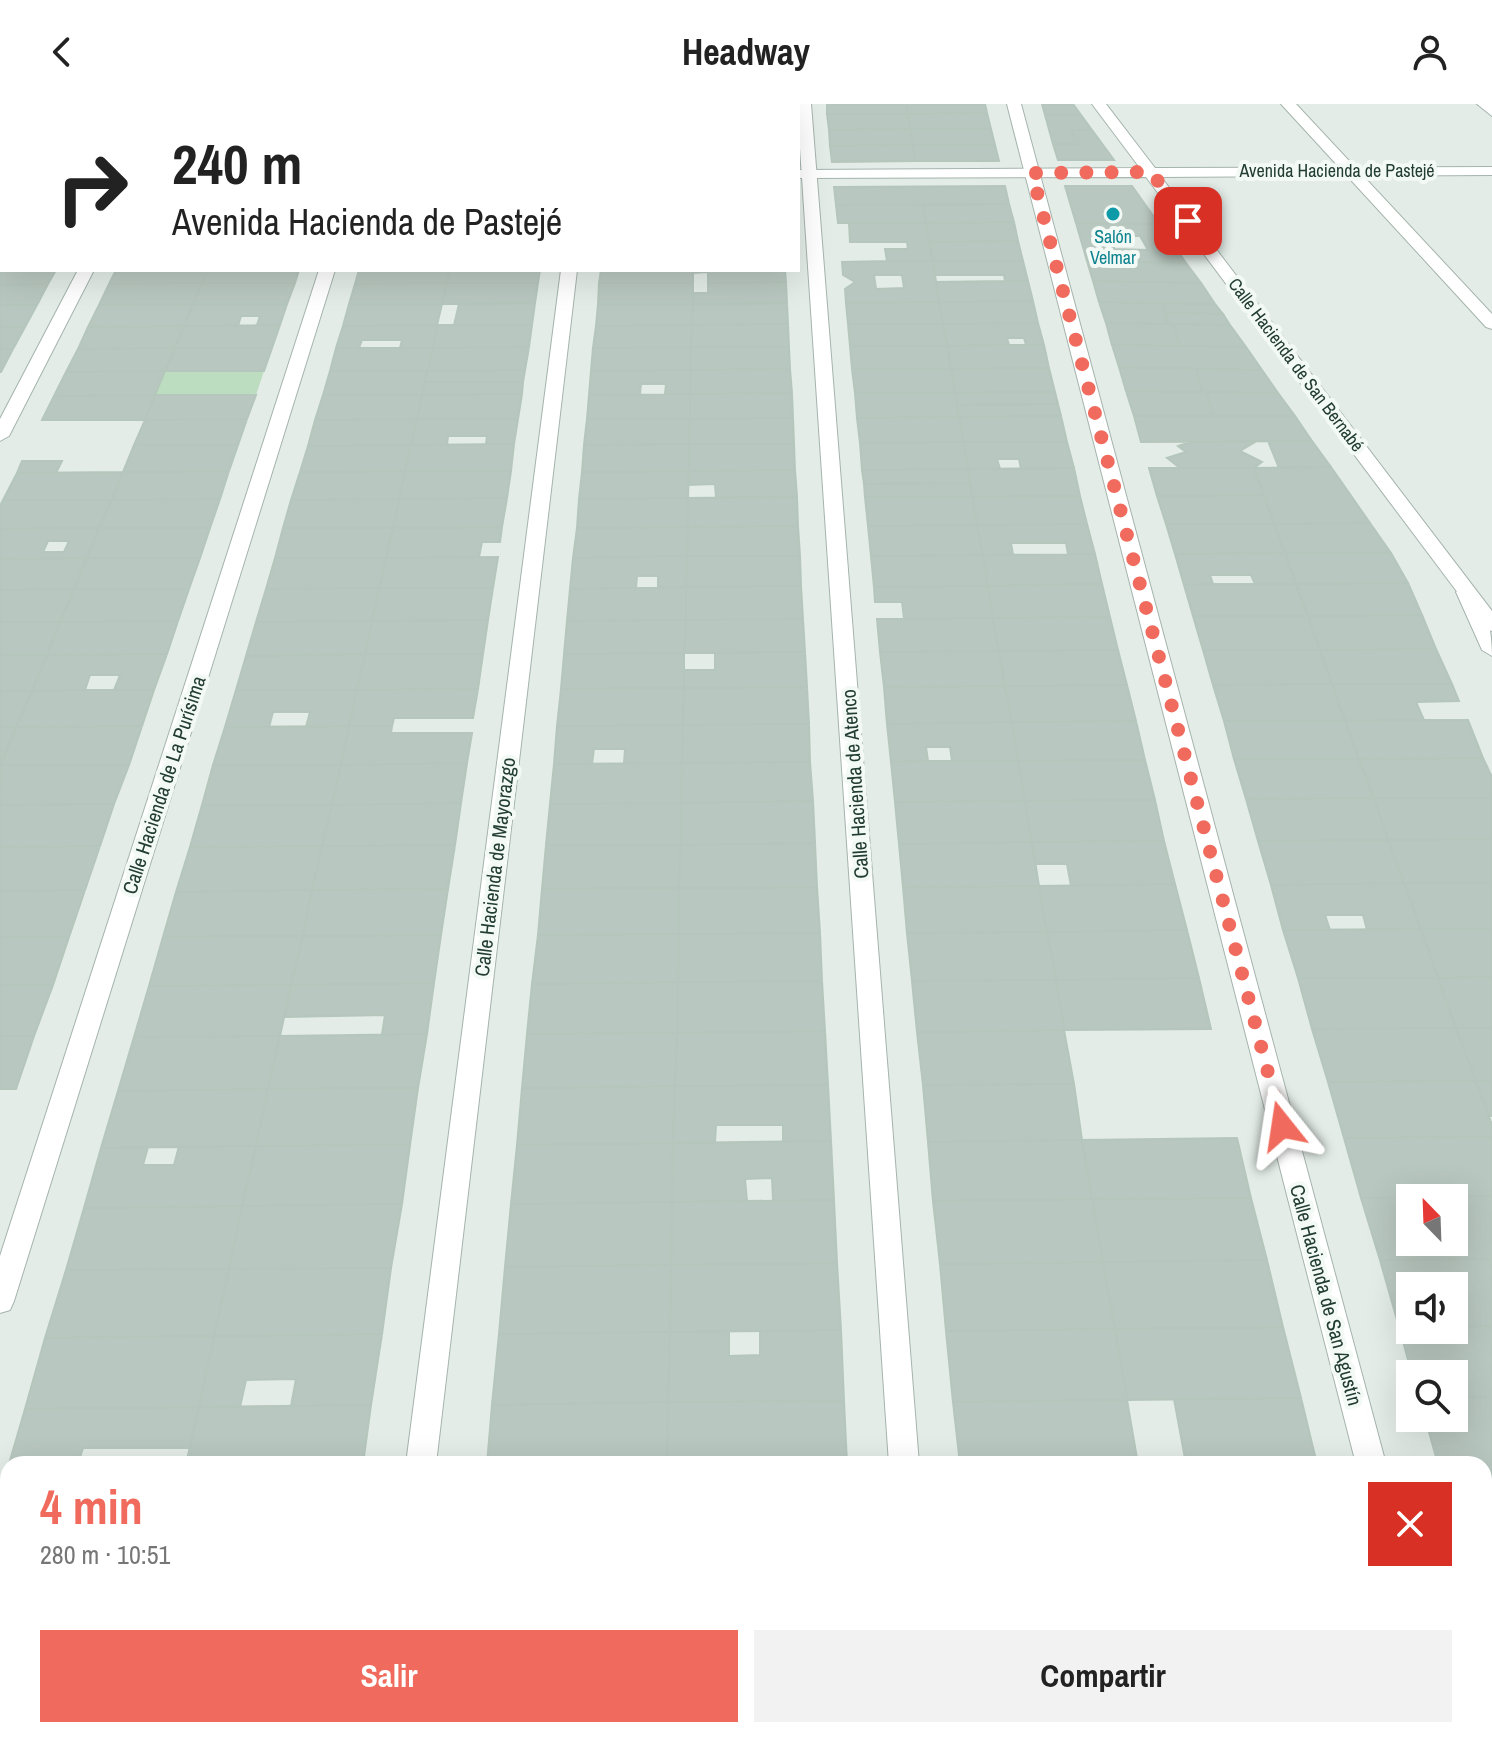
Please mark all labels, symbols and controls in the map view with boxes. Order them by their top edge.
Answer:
text: Headway [682,28,810,76]
icon: back [40,30,84,74]
icon: person [1408,30,1452,74]
text: 240 m [172,126,302,201]
icon: right [40,136,144,240]
street label: Avenida Hacienda de Pastejé [1238,158,1435,183]
pin [1154,187,1222,255]
text: Avenida Hacienda de Pastejé [172,198,562,246]
icon: arrive [1166,199,1210,243]
marker: Salón Velmar [1104,205,1122,223]
place label: Salón Velmar [1090,224,1136,270]
street label: Calle Hacienda de San Bernabé [1223,273,1370,457]
street label: Calle Hacienda de La Purísima [115,672,212,897]
street label: Calle Hacienda de Atenco [834,689,875,880]
street label: Calle Hacienda de Mayorazgo [468,756,521,978]
position arrow [1240,1084,1324,1168]
street label: Calle Hacienda de San Agustín [1284,1181,1369,1408]
north arrow [1396,1184,1468,1256]
map controls [1396,1184,1468,1432]
button: sound [1396,1272,1468,1344]
button: search [1396,1360,1468,1432]
text: 4 min [40,1474,143,1539]
button: close [1368,1482,1452,1566]
text: 280 m · 10:51 [40,1537,170,1572]
button: Salir [40,1630,738,1722]
button: Compartir [754,1630,1452,1722]

